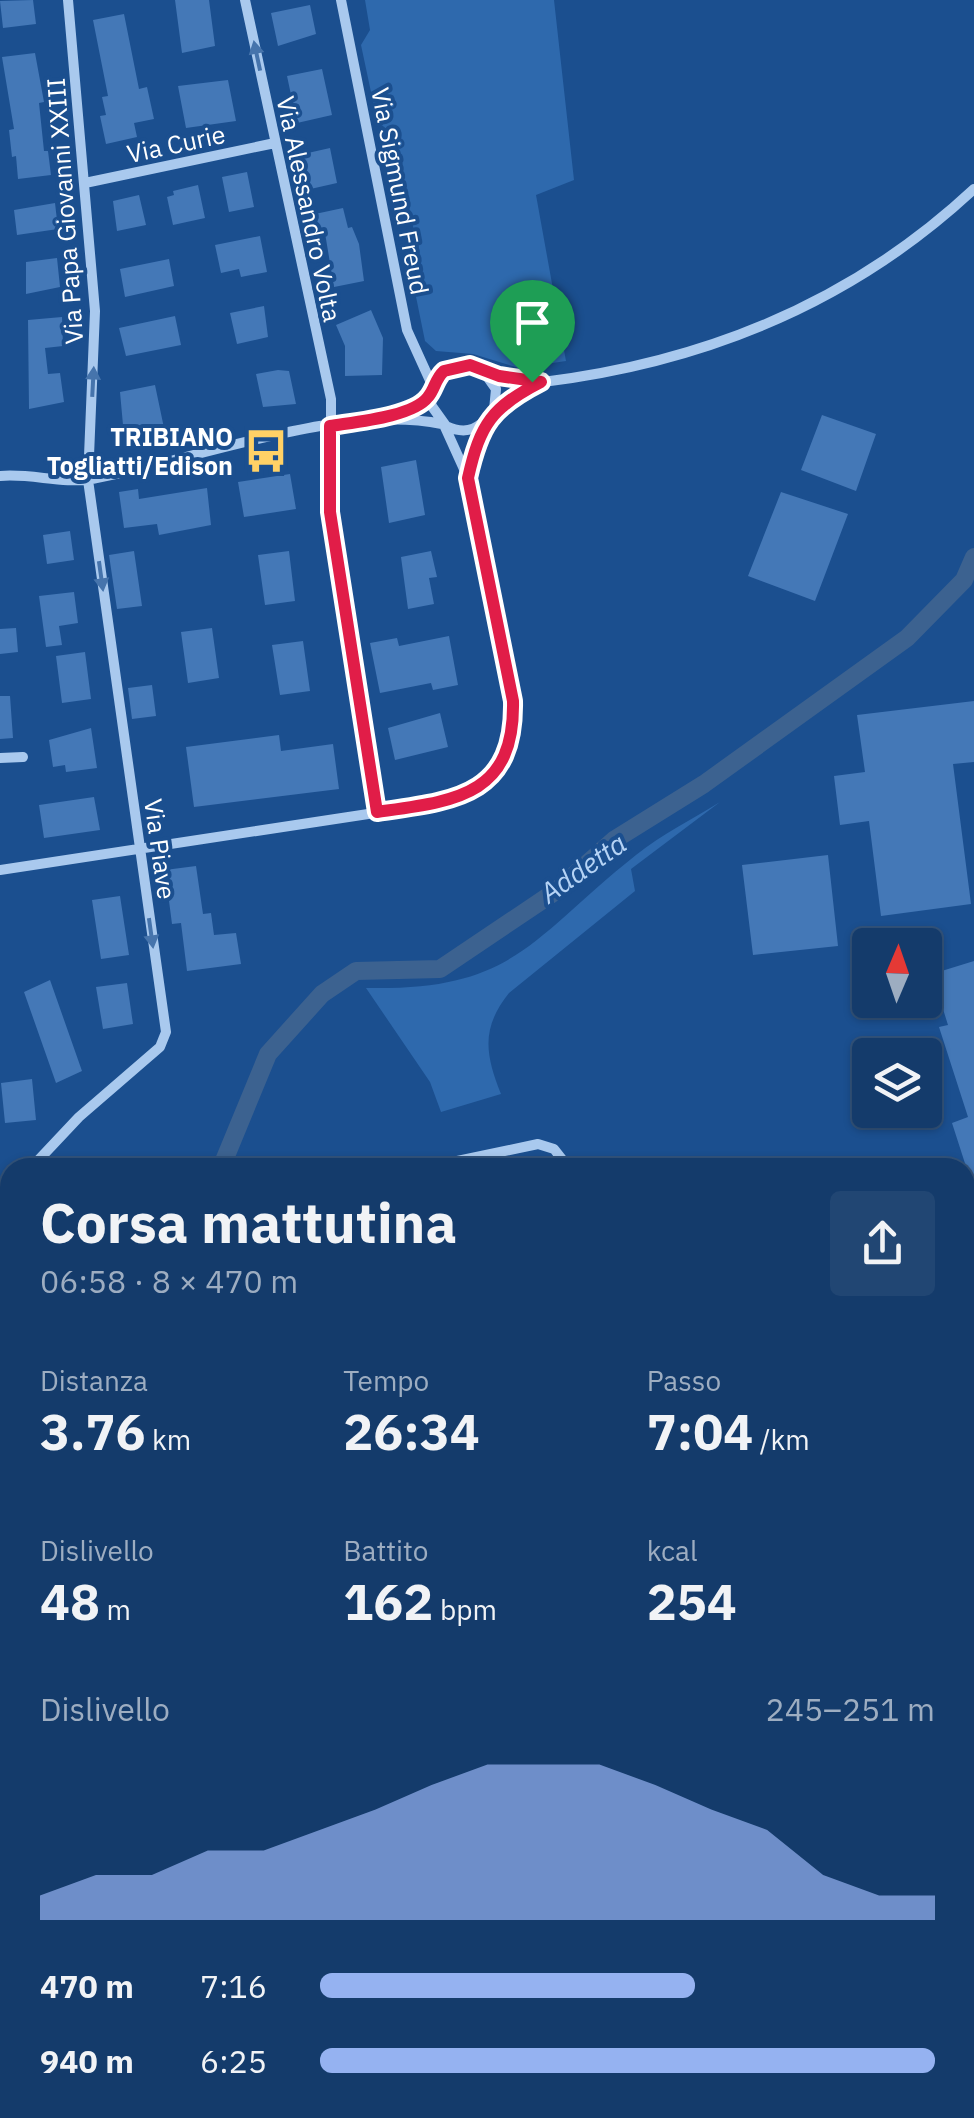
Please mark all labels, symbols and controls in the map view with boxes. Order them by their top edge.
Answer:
one-way arrow [248,41,264,72]
street label: Via Papa Giovanni XXIII [39,77,90,345]
street label: Via Sigmund Freud [364,85,437,297]
street label: Via Alessandro Volta [269,93,350,325]
street label: Via Curie [124,117,228,170]
pin [490,280,575,383]
icon: arrive [505,295,560,350]
one-way arrow [85,366,101,398]
place label: TRIBIANO Togliatti/Edison [47,420,233,482]
bus stop icon: TRIBIANO Togliatti/Edison [242,427,290,475]
one-way arrow [94,561,110,593]
street label: Via Piave [137,797,184,901]
water label: Addetta [531,824,633,911]
one-way arrow [144,917,160,949]
north arrow [852,928,942,1018]
map controls [852,928,942,1128]
button: layers [852,1038,942,1128]
text: Corsa mattutina [40,1187,457,1258]
button: share [830,1191,935,1296]
text: 06:58 · 8 × 470 m [40,1260,298,1302]
text: Distanza [40,1362,148,1399]
text: Tempo [343,1362,429,1399]
text: Passo [647,1362,721,1399]
text: 3.76 [40,1399,146,1464]
text: 26:34 [343,1399,480,1464]
text: 7:04 [647,1399,753,1464]
text: km [146,1421,191,1458]
text: /km [753,1421,810,1458]
text: Dislivello [40,1532,154,1569]
text: Battito [343,1532,428,1569]
text: kcal [647,1532,698,1569]
text: 48 [40,1569,100,1634]
text: 162 [343,1569,433,1634]
text: 254 [647,1569,737,1634]
text: m [100,1591,131,1628]
text: bpm [433,1591,497,1628]
text: Dislivello [40,1688,170,1730]
text: 245–251 m [765,1688,935,1730]
text: 470 m [40,1965,134,2007]
text: 7:16 [200,1965,267,2007]
text: 940 m [40,2040,134,2082]
text: 6:25 [200,2040,267,2082]

